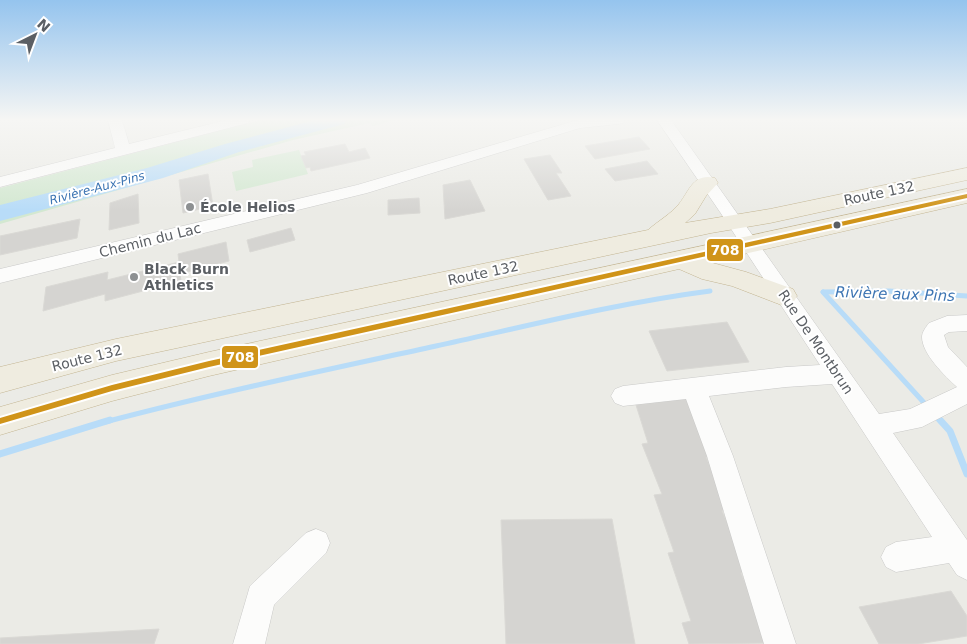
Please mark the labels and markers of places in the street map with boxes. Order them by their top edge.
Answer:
place label: École Helios [200,199,295,215]
marker: École Helios [184,201,196,213]
unlabelled marker [832,220,842,230]
place label: Black Burn Athletics [144,261,229,293]
marker: Black Burn Athletics [128,271,140,283]

